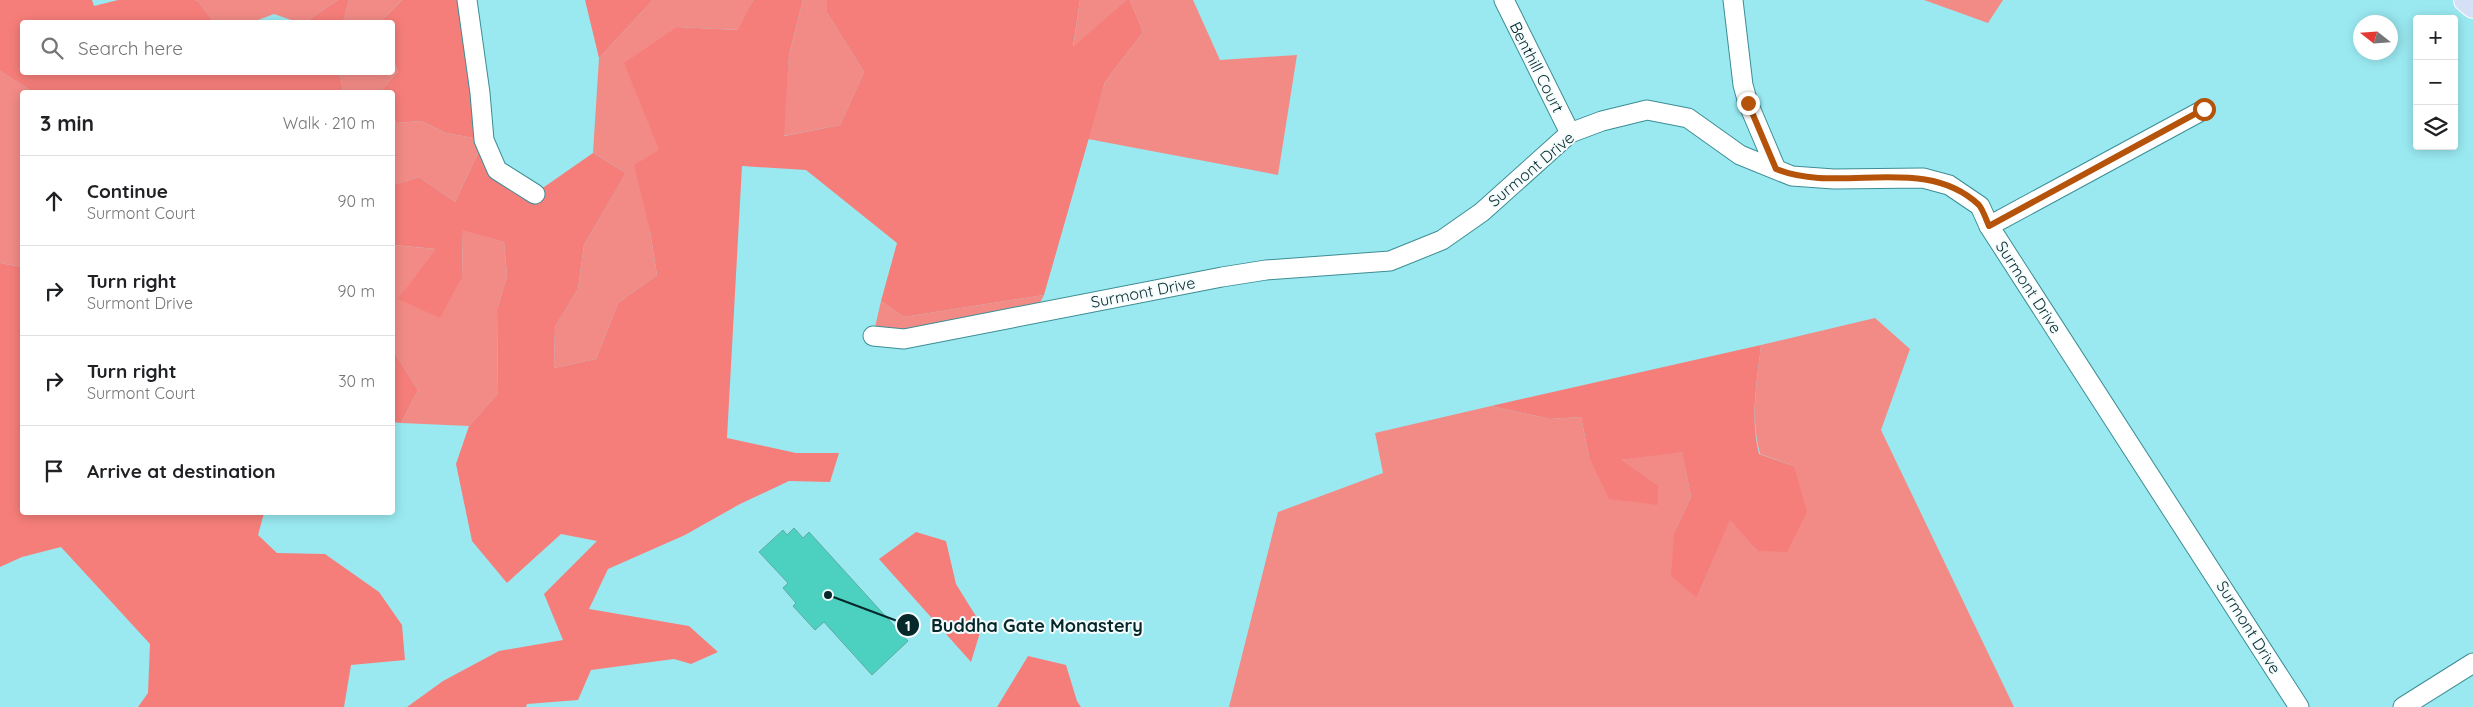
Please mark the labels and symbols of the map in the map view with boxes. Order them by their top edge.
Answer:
north arrow [2353,15,2398,60]
street label: Benthill Court [1506,18,1568,116]
route end [1737,92,1760,115]
route start [2193,98,2216,121]
street label: Surmont Drive [1484,127,1578,211]
street label: Surmont Drive [1992,237,2066,337]
street label: Surmont Drive [1089,272,1197,312]
street label: Surmont Drive [2212,577,2286,677]
callout: Buddha Gate Monastery [896,609,1153,642]
text: Buddha Gate Monastery [931,614,1143,637]
text: 1 [905,616,911,635]

